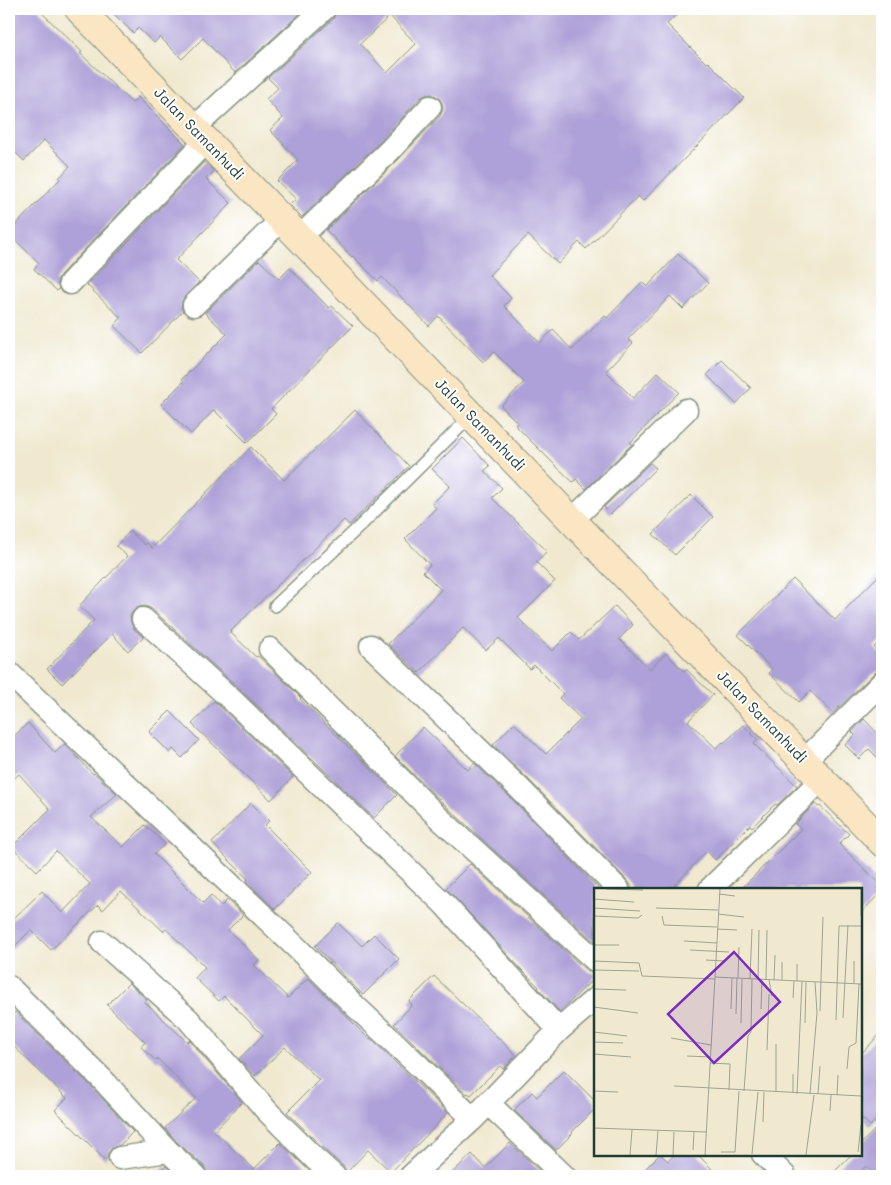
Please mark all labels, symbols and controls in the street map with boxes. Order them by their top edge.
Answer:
street label: Jalan Samanhudi [150,82,249,184]
street label: Jalan Samanhudi [431,373,530,475]
street label: Jalan Samanhudi [713,665,812,767]
inset map [594,888,861,1155]

